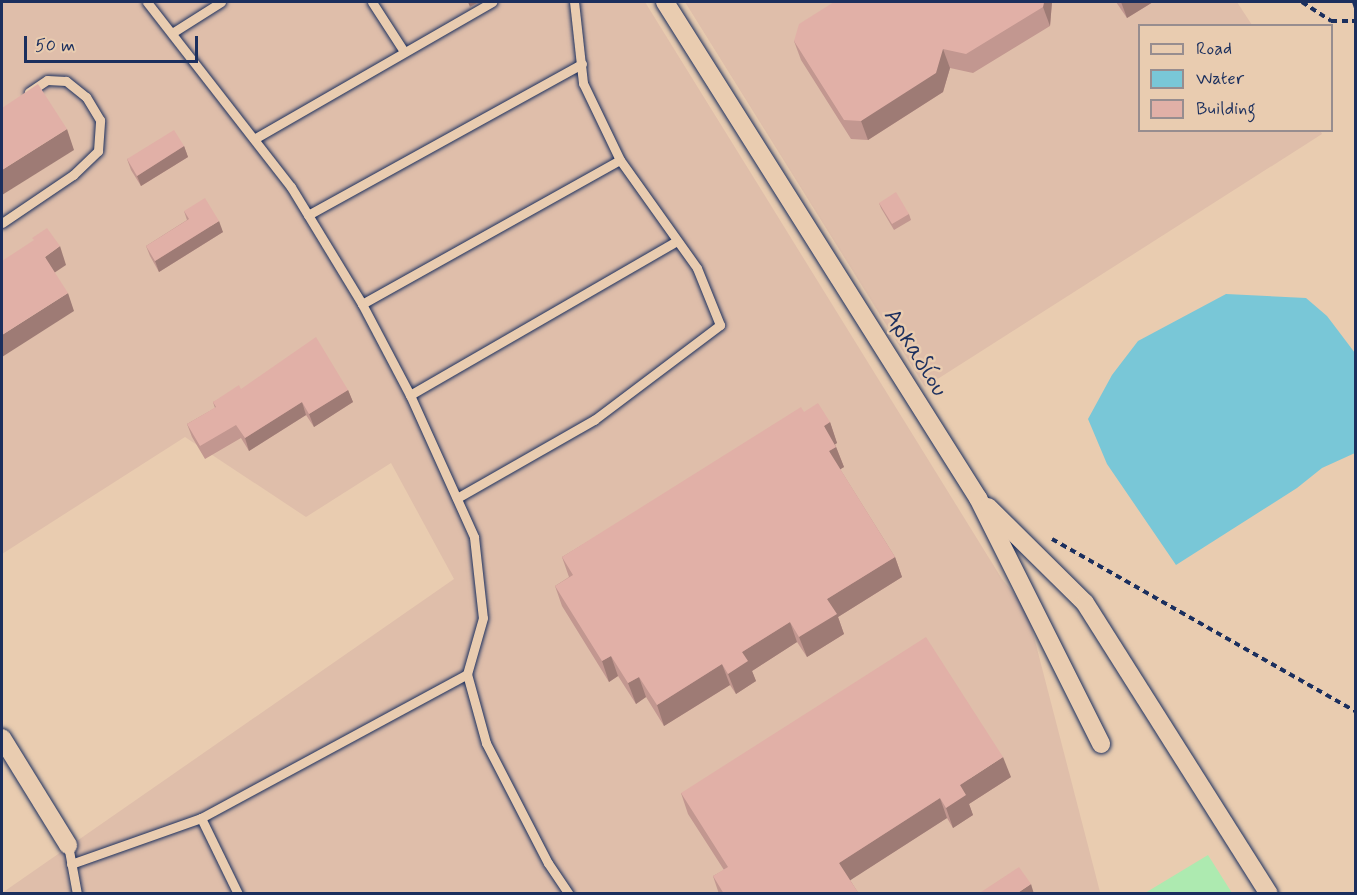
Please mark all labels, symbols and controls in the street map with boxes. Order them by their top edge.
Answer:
scale bar [27,24,201,62]
legend [1138,24,1333,132]
text: 50 m [35,34,75,58]
text: Road [1196,37,1232,61]
text: Water [1196,67,1244,91]
text: Building [1196,97,1256,121]
street label: Αρκαδίου [877,304,953,402]

